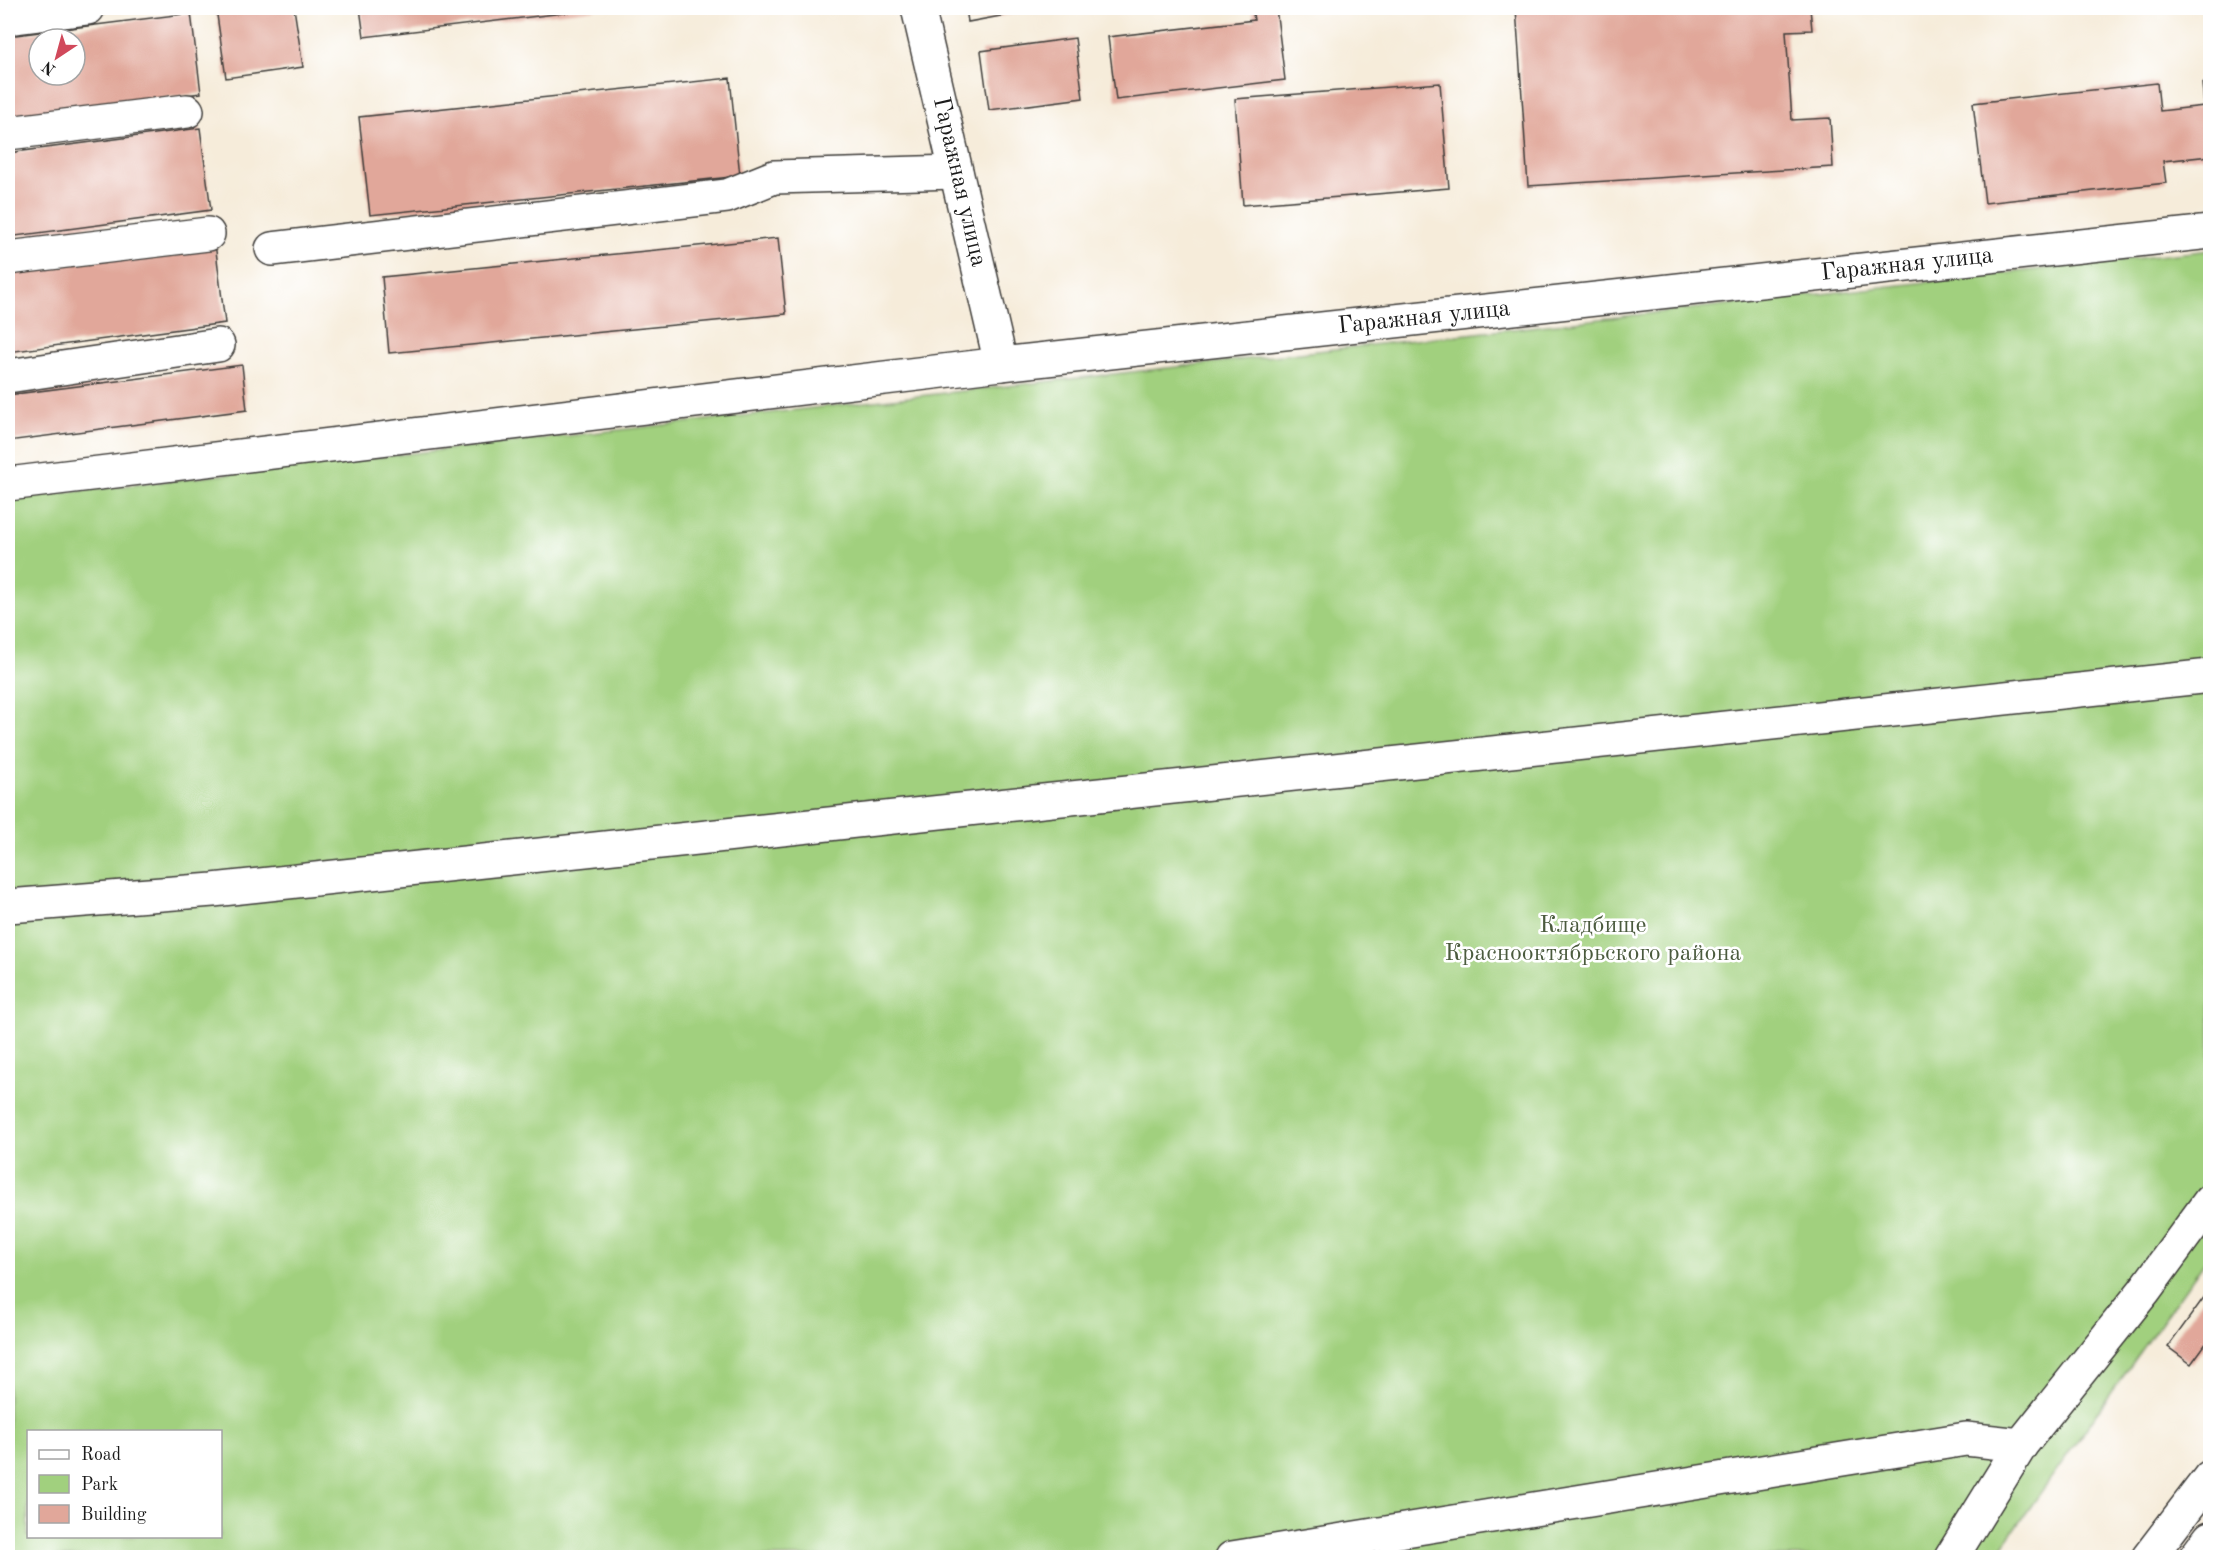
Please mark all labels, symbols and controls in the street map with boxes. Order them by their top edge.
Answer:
north arrow [27,27,87,87]
text: N [39,57,59,78]
street label: Гаражная улица [928,95,990,269]
street label: Гаражная улица [1820,244,1995,286]
street label: Гаражная улица [1337,297,1512,339]
park label: Кладбище Краснооктябрьского района [1445,914,1742,966]
legend [27,1430,222,1538]
text: Road [81,1446,121,1464]
text: Park [81,1476,118,1494]
text: Building [81,1506,147,1524]

